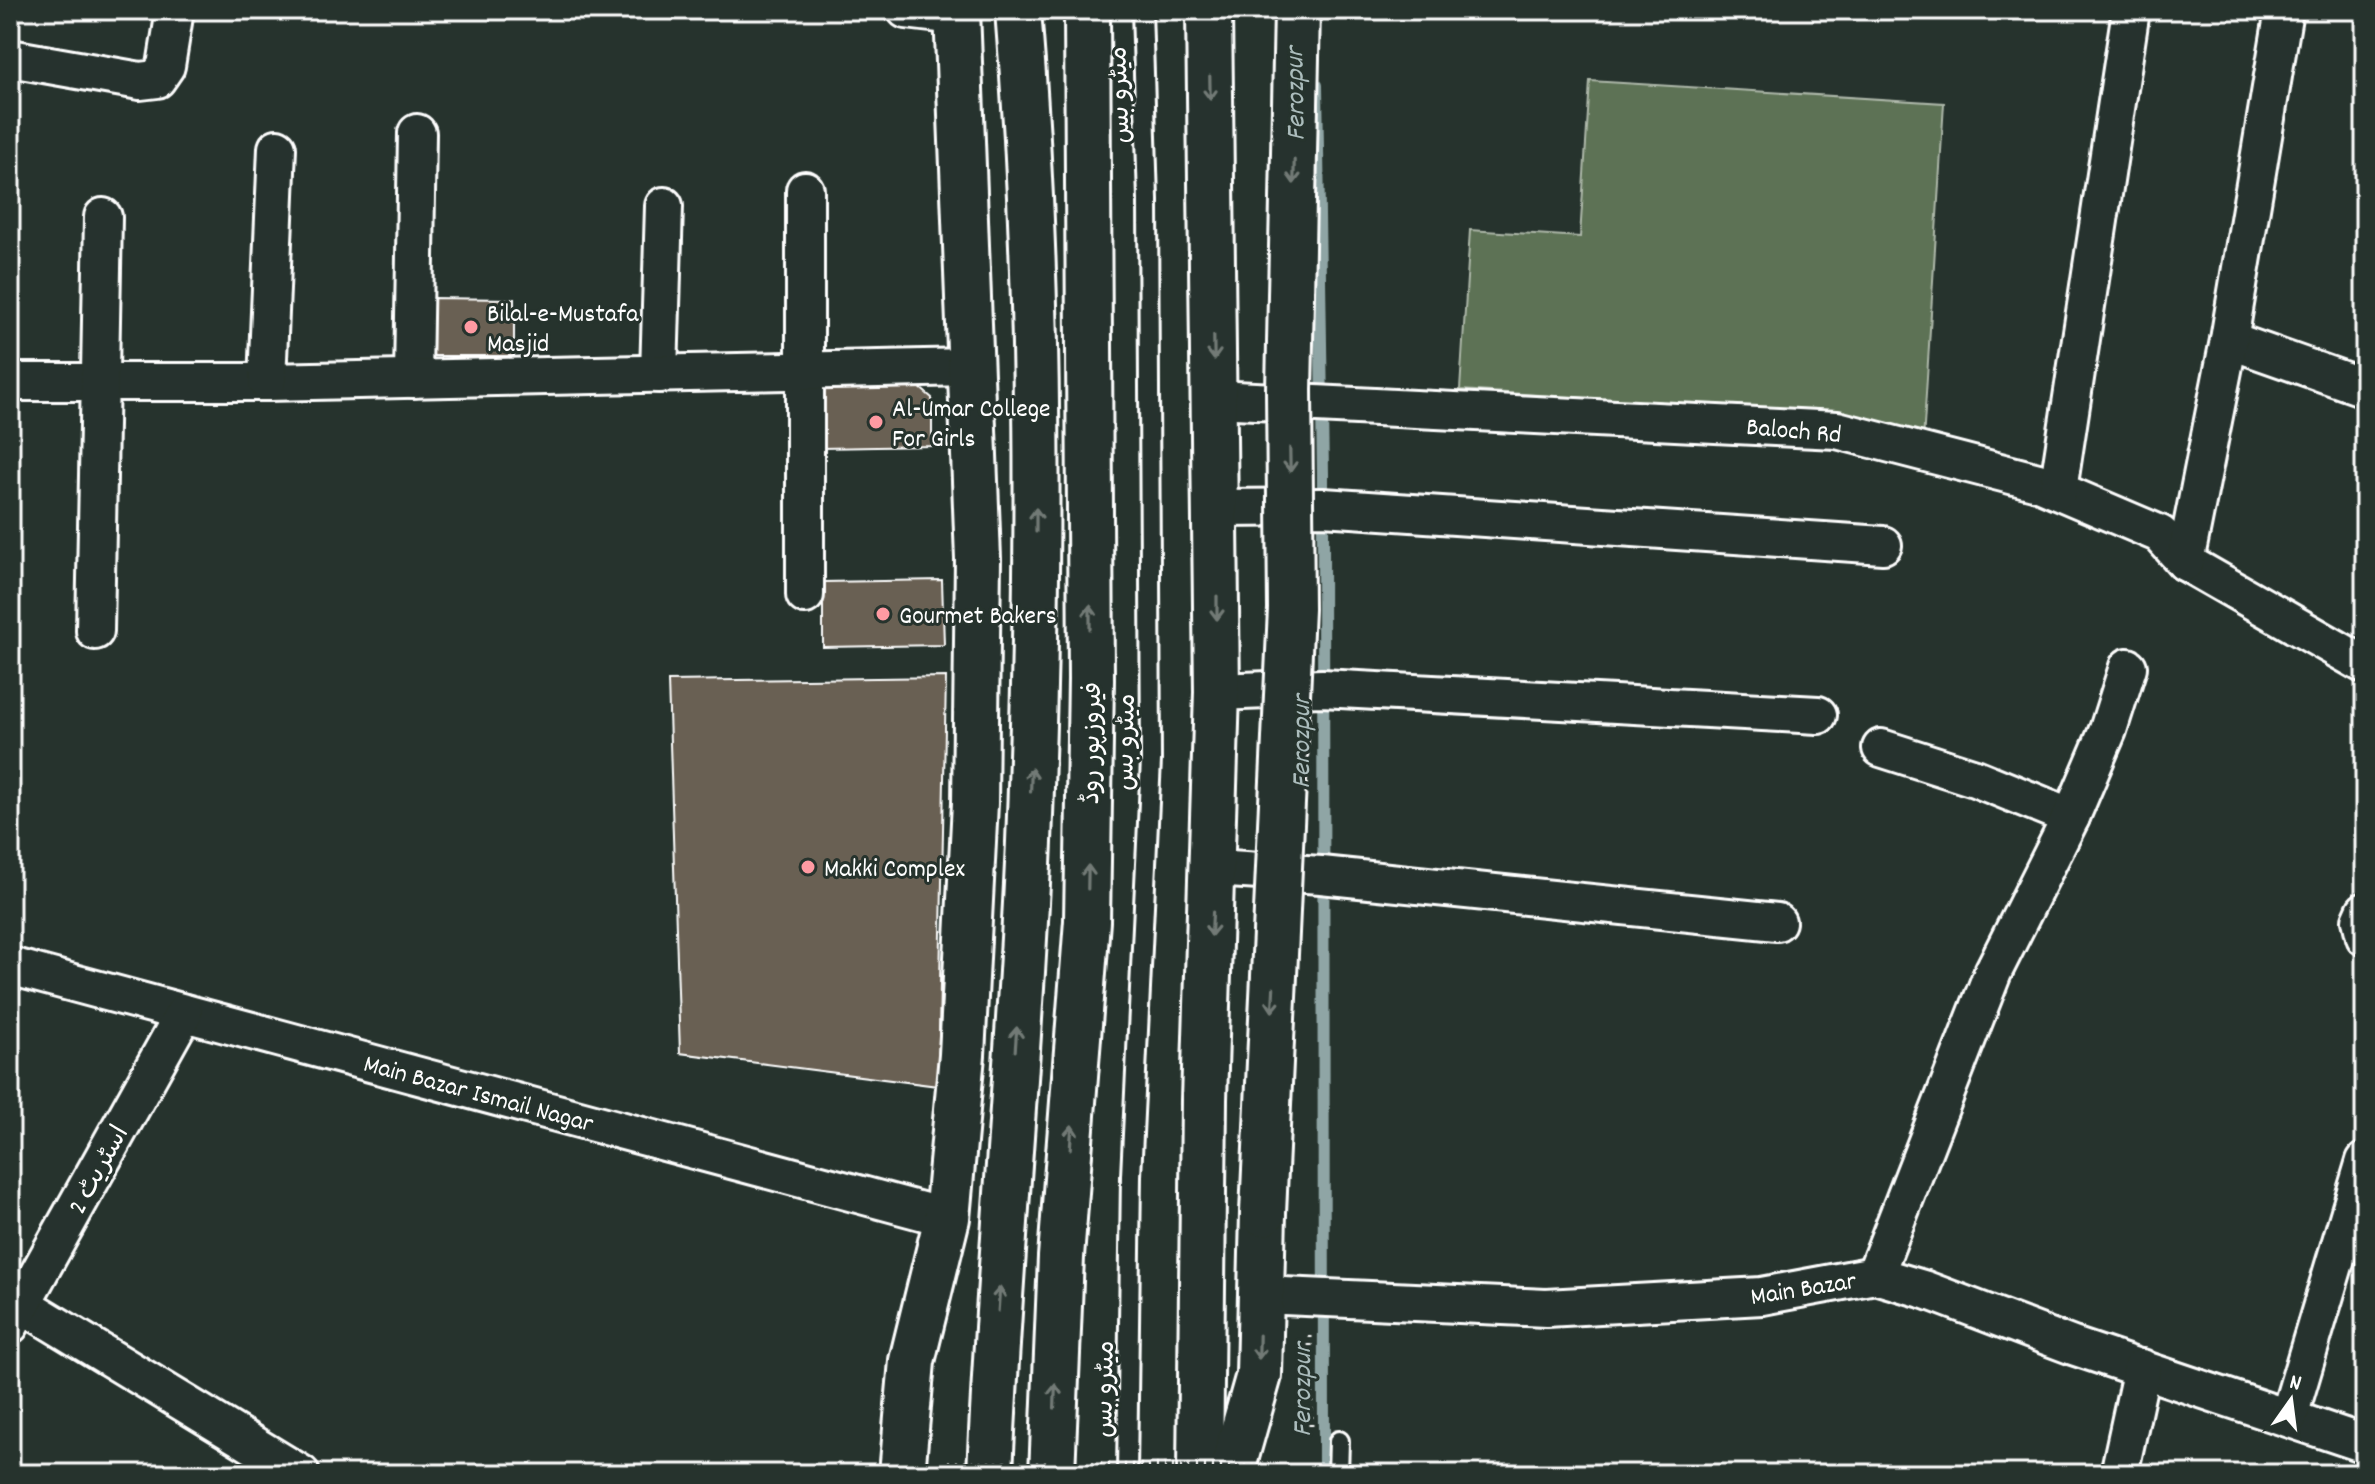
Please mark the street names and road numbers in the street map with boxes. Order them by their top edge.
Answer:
street label: میٹرو بس [1101,46,1142,144]
street label: Baloch Rd [1745,410,1843,455]
street label: فیروزپور روڈ [1074,681,1113,805]
street label: میٹرو بس [1108,693,1147,791]
street label: Main Bazar Ismail Nagar [359,1047,597,1144]
street label: اسٹریٹ 2 [60,1119,140,1222]
street label: Main Bazar [1748,1264,1859,1317]
street label: میٹرو بس [1087,1340,1126,1438]

